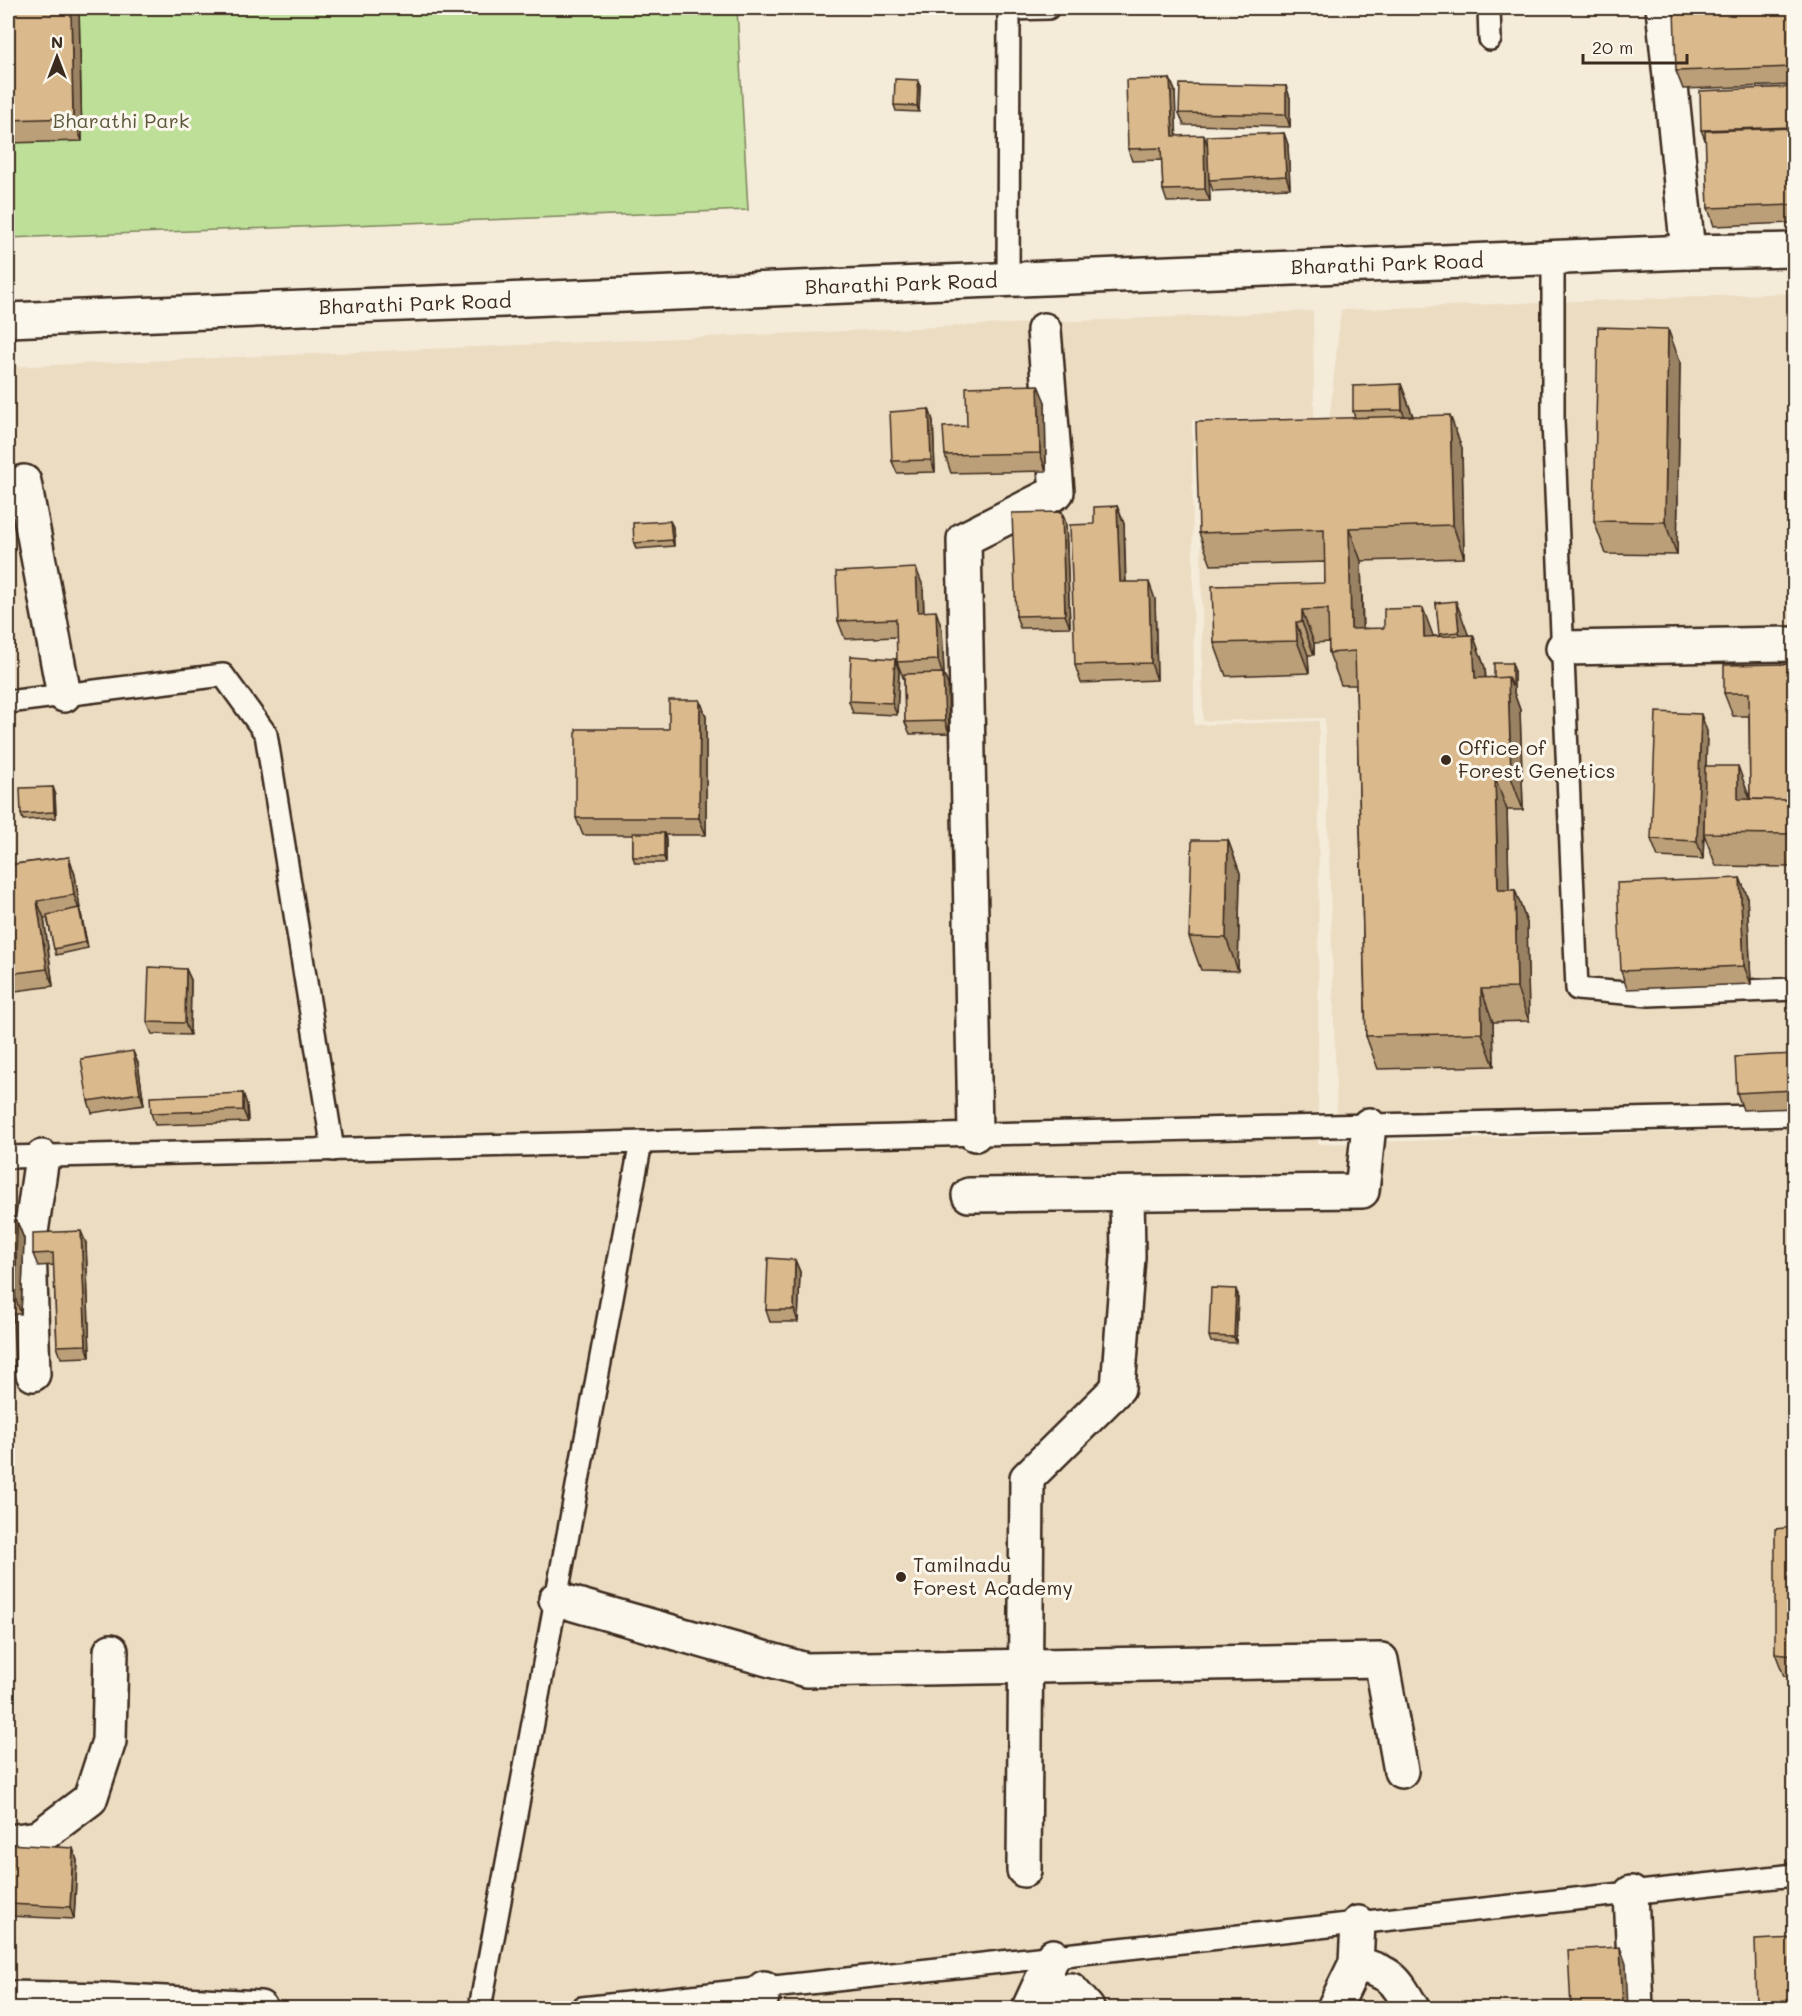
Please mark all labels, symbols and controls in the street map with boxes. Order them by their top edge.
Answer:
north arrow [27,27,87,87]
scale bar [1583,27,1686,65]
text: N [51,31,63,52]
text: 20 m [1592,35,1633,59]
park label: Bharathi Park [53,107,189,133]
street label: Bharathi Park Road [1290,247,1484,279]
street label: Bharathi Park Road [804,267,998,299]
street label: Bharathi Park Road [318,287,512,319]
place label: Office of Forest Genetics [1458,734,1615,783]
marker: Office of Forest Genetics [1439,753,1453,767]
place label: Tamilnadu Forest Academy [913,1551,1073,1600]
marker: Tamilnadu Forest Academy [894,1570,908,1584]

